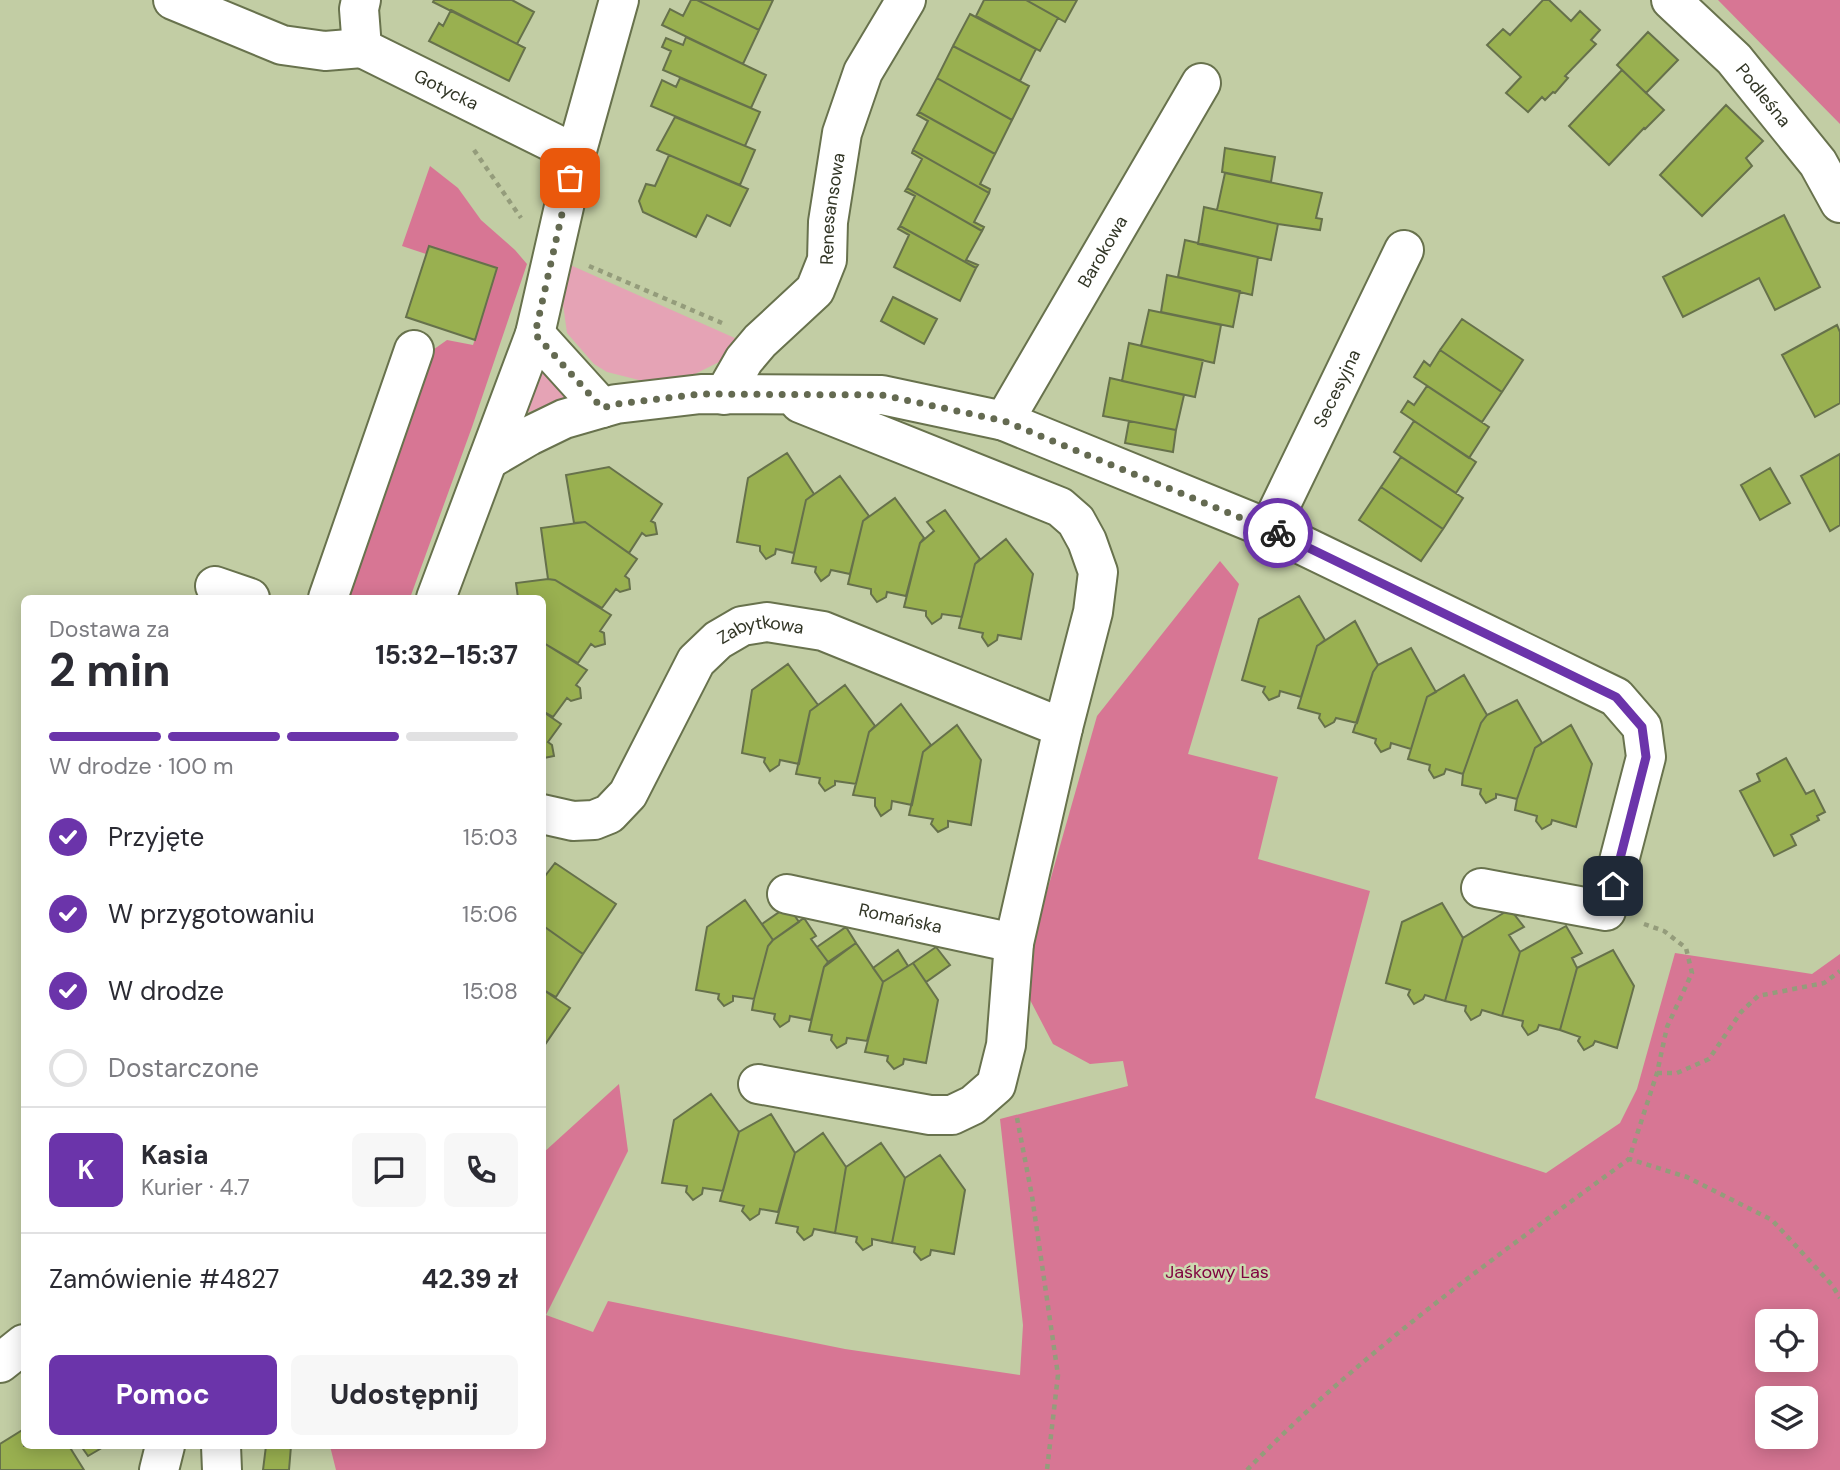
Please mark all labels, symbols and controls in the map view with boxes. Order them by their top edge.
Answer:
street label: Podleśna [1730,58,1796,132]
street label: Gotycka [410,64,483,116]
pin [540,148,600,208]
street label: Renesansowa [815,151,851,265]
icon: bag [551,159,589,197]
street label: Barokowa [1072,211,1133,292]
street label: Secesyjna [1308,345,1366,432]
courier [1243,498,1313,568]
icon: bike [1259,514,1297,552]
street label: Zabytkowa [713,609,806,650]
text: Dostawa za [49,614,170,644]
text: 15:32–15:37 [375,638,518,672]
text: 2 min [49,640,171,700]
text: W drodze · 100 m [49,751,234,781]
icon: check [49,818,87,856]
text: Przyjęte [108,820,204,854]
text: 15:03 [463,822,518,852]
pin [1583,856,1643,916]
icon: home [1594,867,1632,905]
icon: check [49,895,87,933]
text: W przygotowaniu [108,897,315,931]
street label: Romańska [856,898,944,939]
text: 15:06 [462,899,518,929]
icon: check [49,972,87,1010]
text: W drodze [108,974,224,1008]
text: 15:08 [462,976,518,1006]
text: Dostarczone [108,1051,259,1085]
button: chat [352,1133,426,1207]
button: phone [444,1133,518,1207]
text: Kasia [141,1138,208,1172]
text: K [78,1153,94,1187]
text: Kurier · 4.7 [141,1172,250,1202]
park label: Jaśkowy Las [1165,1260,1269,1284]
text: Zamówienie #4827 [49,1262,279,1296]
text: 42.39 zł [421,1262,518,1296]
map controls [1755,1309,1818,1449]
button: locate [1755,1309,1818,1372]
button: Pomoc [49,1355,277,1435]
button: Udostępnij [291,1355,518,1435]
button: layers [1755,1386,1818,1449]

